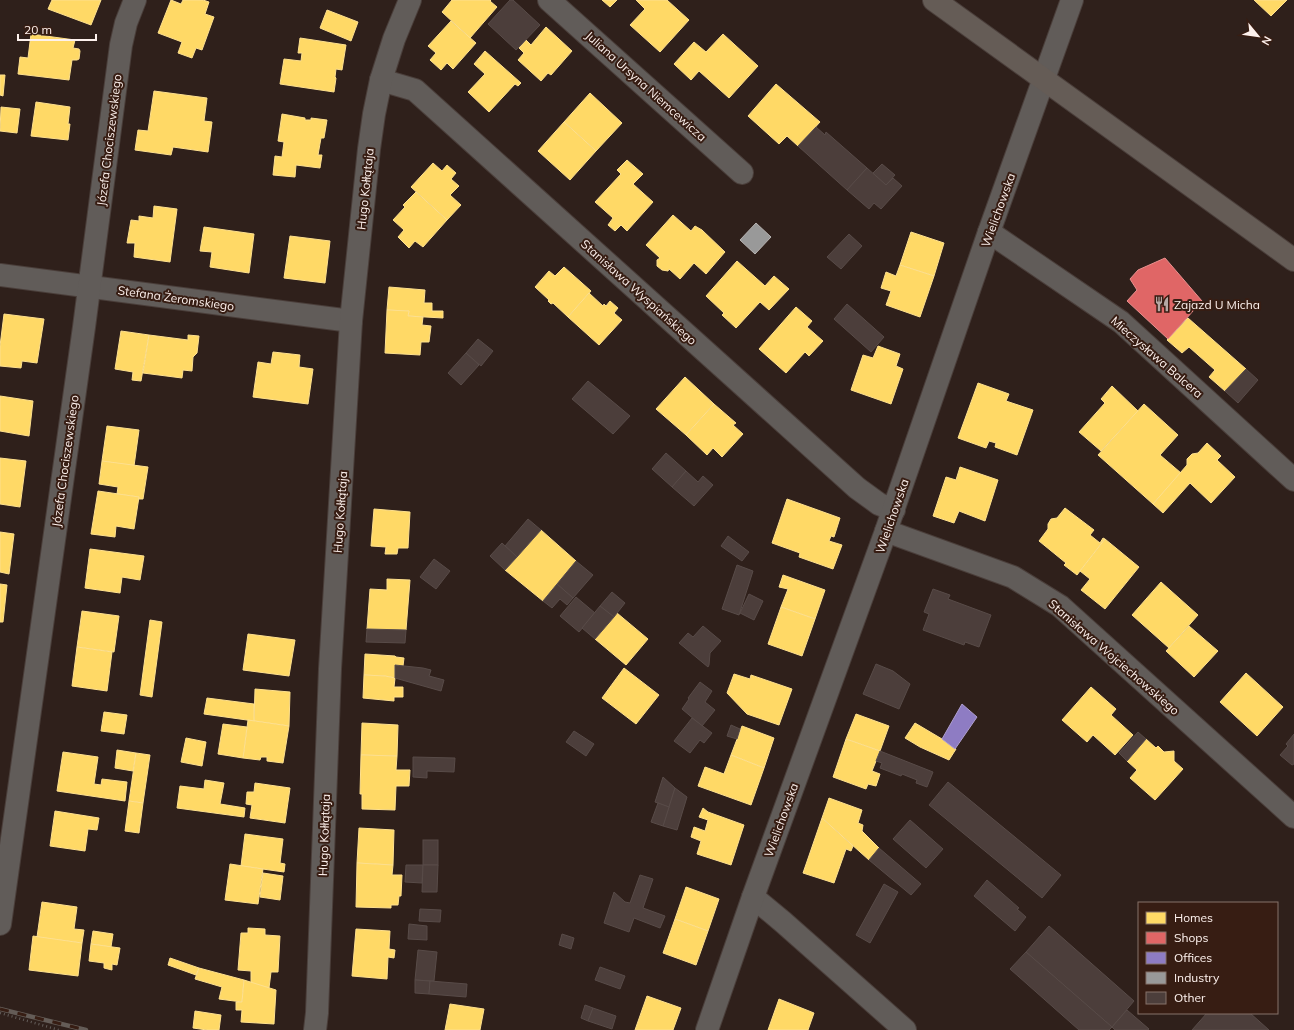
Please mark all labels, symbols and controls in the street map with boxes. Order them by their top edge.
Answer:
scale bar [18,16,96,42]
north arrow [1238,16,1278,56]
text: 20 m [24,22,52,37]
street label: Juliana Ursyna Niemcewicza [582,28,710,144]
text: N [1259,34,1275,48]
street label: Józefa Chociszewskiego [93,73,125,207]
street label: Hugo Kołłątaja [353,147,377,231]
street label: Wielichowska [978,171,1018,249]
street label: Stanisława Wyspiańskiego [578,236,700,348]
street label: Stefana Żeromskiego [117,282,235,314]
restaurant icon: Zajazd U Micha [1153,295,1171,313]
place label: Zajazd U Micha [1174,297,1260,312]
street label: Mieczysława Balcera [1108,313,1206,401]
street label: Józefa Chociszewskiego [48,394,82,528]
street label: Hugo Kołłątaja [330,471,350,553]
street label: Wielichowska [872,477,912,555]
street label: Stanisława Wojciechowskiego [1045,596,1183,718]
street label: Wielichowska [761,781,801,859]
street label: Hugo Kołłątaja [315,794,333,876]
legend [1138,902,1278,1014]
text: Homes [1174,910,1213,925]
text: Shops [1174,930,1209,945]
text: Offices [1174,950,1212,965]
text: Industry [1174,970,1220,985]
text: Other [1174,990,1206,1005]

